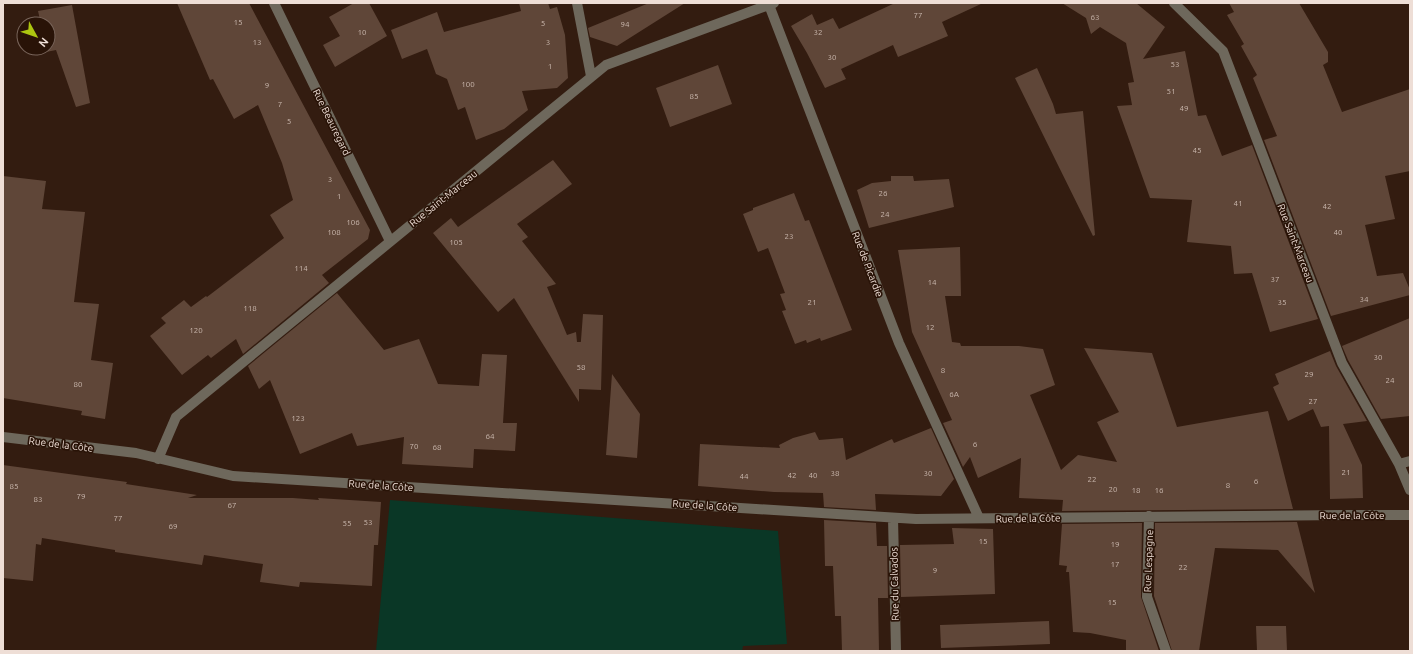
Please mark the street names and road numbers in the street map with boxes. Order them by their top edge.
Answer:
street label: Rue Beauregard [311,87,352,157]
street label: Rue Saint-Marceau [407,168,479,229]
street label: Rue Saint-Marceau [1275,202,1316,284]
street label: Rue de Picardie [850,230,885,298]
street label: Rue de la Côte [28,435,94,454]
street label: Rue de la Côte [348,478,414,493]
street label: Rue de la Côte [672,498,738,513]
street label: Rue de la Côte [1320,510,1384,521]
street label: Rue de la Côte [995,512,1061,525]
street label: Rue Lespagne [1142,530,1155,593]
street label: Rue du Calvados [888,547,901,621]

